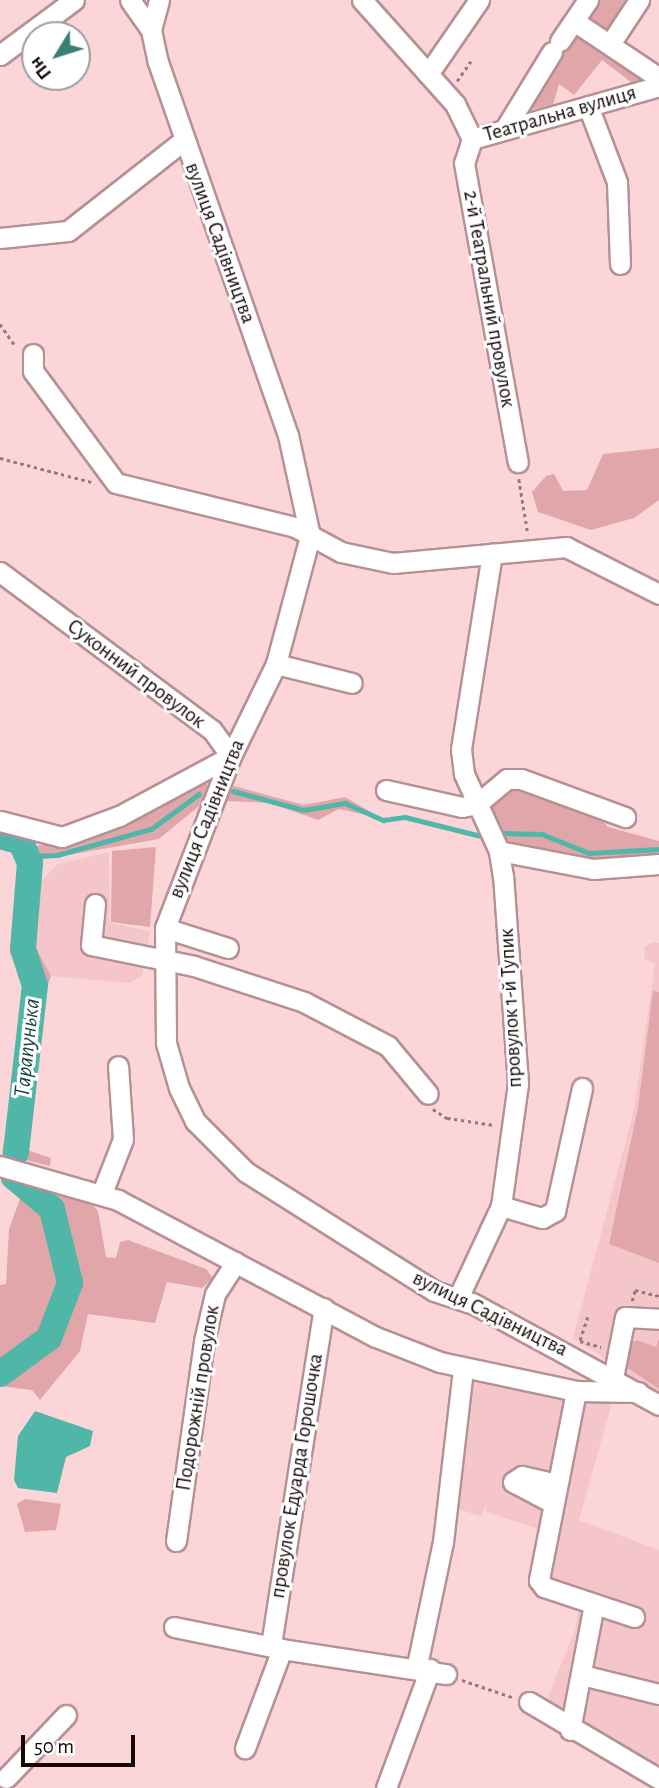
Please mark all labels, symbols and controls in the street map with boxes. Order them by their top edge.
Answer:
north arrow [21,21,91,91]
text: Пн [26,53,55,83]
street label: Театральна вулиця [481,80,639,148]
street label: вулиця Садівництва [179,159,261,327]
street label: 2-й Театральний провулок [457,188,521,410]
street label: Суконний провулок [62,614,210,734]
street label: вулиця Садівництва [164,736,250,902]
street label: провулок 1-й Тупик [494,928,528,1088]
water label: Тарапунька [9,997,47,1099]
street label: вулиця Садівництва [408,1266,572,1362]
street label: Подорожній провулок [171,1303,225,1493]
street label: провулок Едуарда Горошочка [265,1352,329,1600]
scale bar [24,1722,138,1766]
text: 50 m [34,1736,74,1757]

